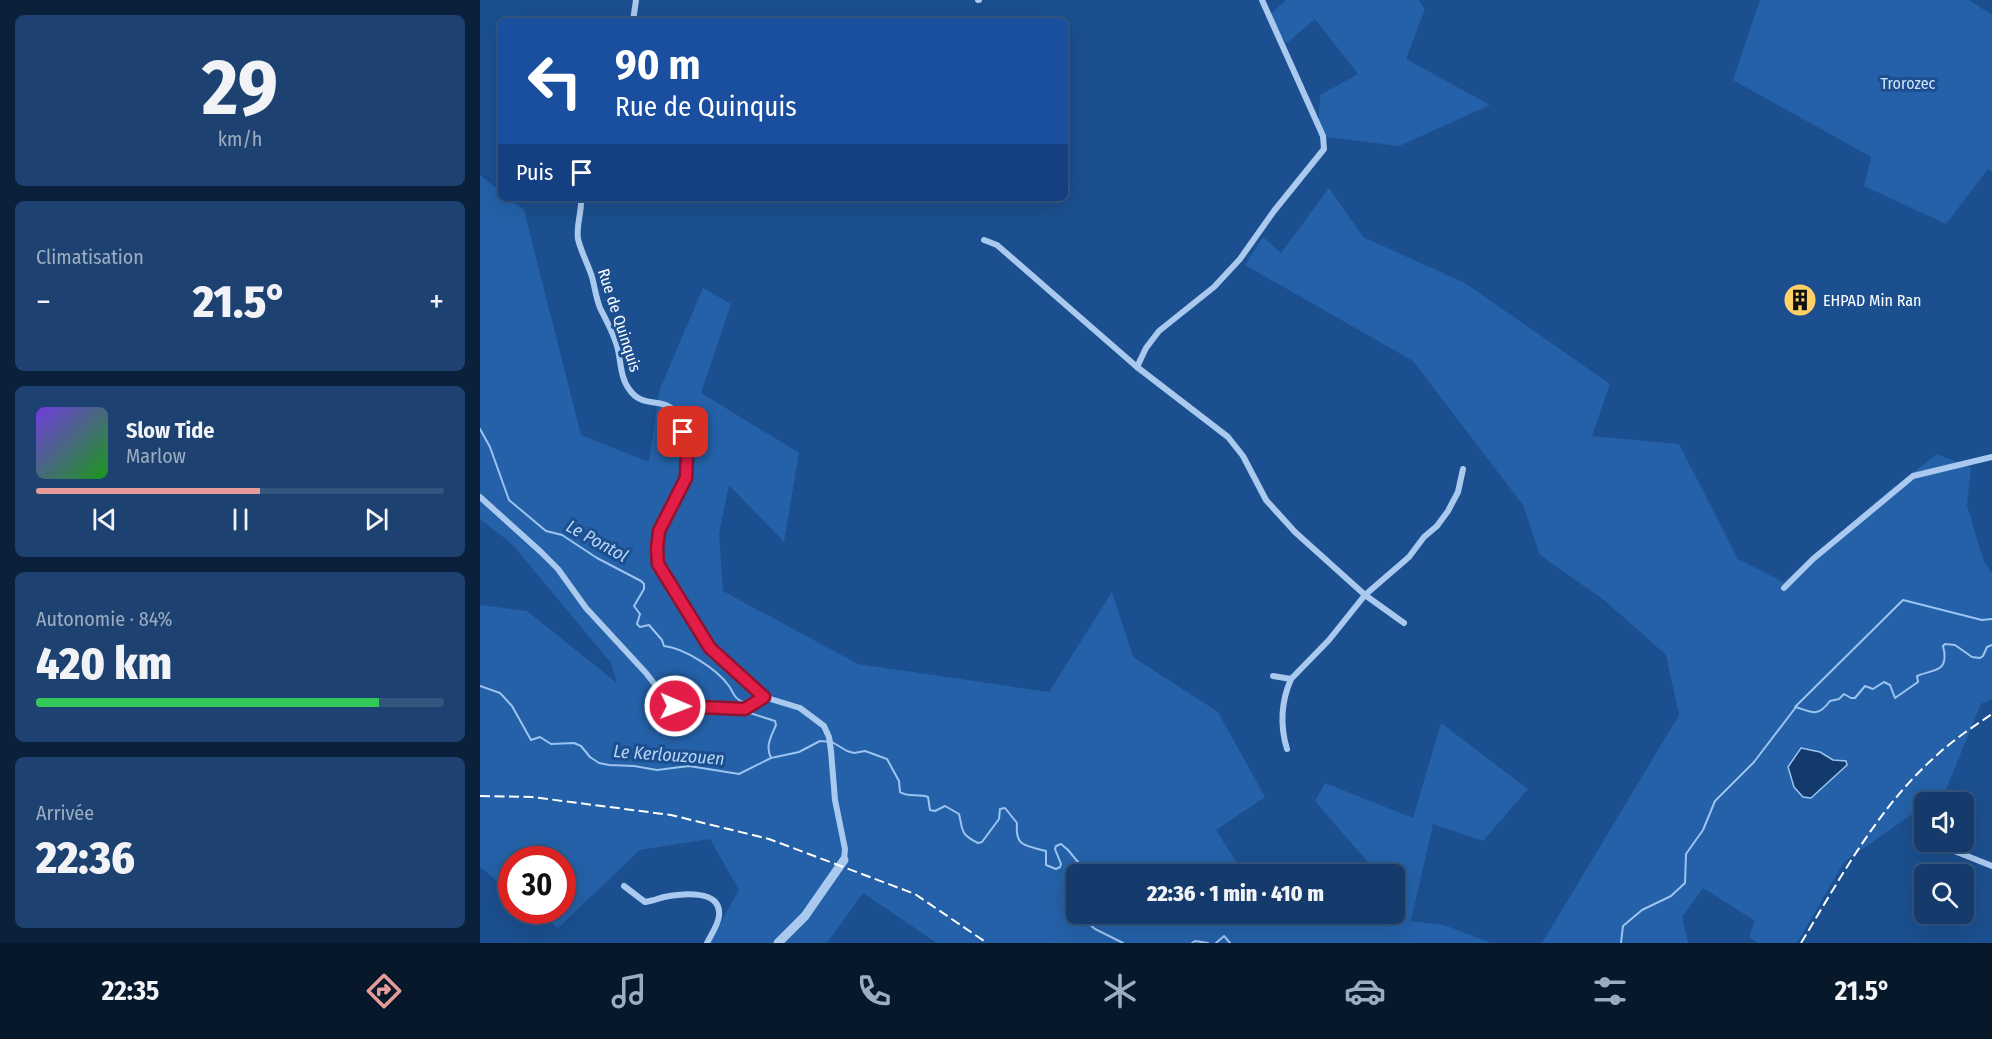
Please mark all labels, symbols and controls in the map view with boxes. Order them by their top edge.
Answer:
text: 90 m [615,40,700,90]
text: 29 [202,41,278,135]
icon: left [516,42,594,120]
park label: Trorozec [1881,74,1936,93]
text: Rue de Quinquis [615,91,797,123]
text: km/h [218,127,262,151]
icon: arrive [565,156,598,189]
text: Puis [516,159,553,186]
text: Climatisation [36,245,144,269]
street label: Rue de Quinquis [594,266,645,374]
text: 21.5° [193,275,287,329]
text: − [36,282,51,322]
text: + [429,282,444,322]
building icon: EHPAD Min Ran [1782,282,1818,318]
place label: EHPAD Min Ran [1823,291,1922,310]
pin [657,406,708,457]
icon: arrive [666,415,699,448]
text: Slow Tide [126,417,214,444]
text: Marlow [126,444,186,468]
icon: previous [88,503,121,536]
icon: pause [224,503,257,536]
icon: next [360,503,393,536]
water label: Le Pontol [562,515,632,567]
text: Autonomie · 84% [36,607,173,631]
text: 420 km [36,637,172,691]
position arrow [643,674,707,738]
water label: Le Kerlouzouen [613,740,725,770]
map controls [1914,792,1974,924]
button: sound [1914,792,1974,852]
text: Arrivée [36,801,94,825]
text: 22:36 [36,831,135,885]
speed limit sign: 30 [498,846,576,924]
button: search [1914,864,1974,924]
text: 22:36 · 1 min · 410 m [1147,880,1324,907]
icon: directions [363,970,405,1012]
icon: music [608,970,650,1012]
icon: phone [853,970,895,1012]
icon: climate [1099,970,1141,1012]
icon: car [1344,970,1386,1012]
icon: filters [1589,970,1631,1012]
text: 22:35 [102,975,159,1007]
text: 21.5° [1835,975,1890,1007]

